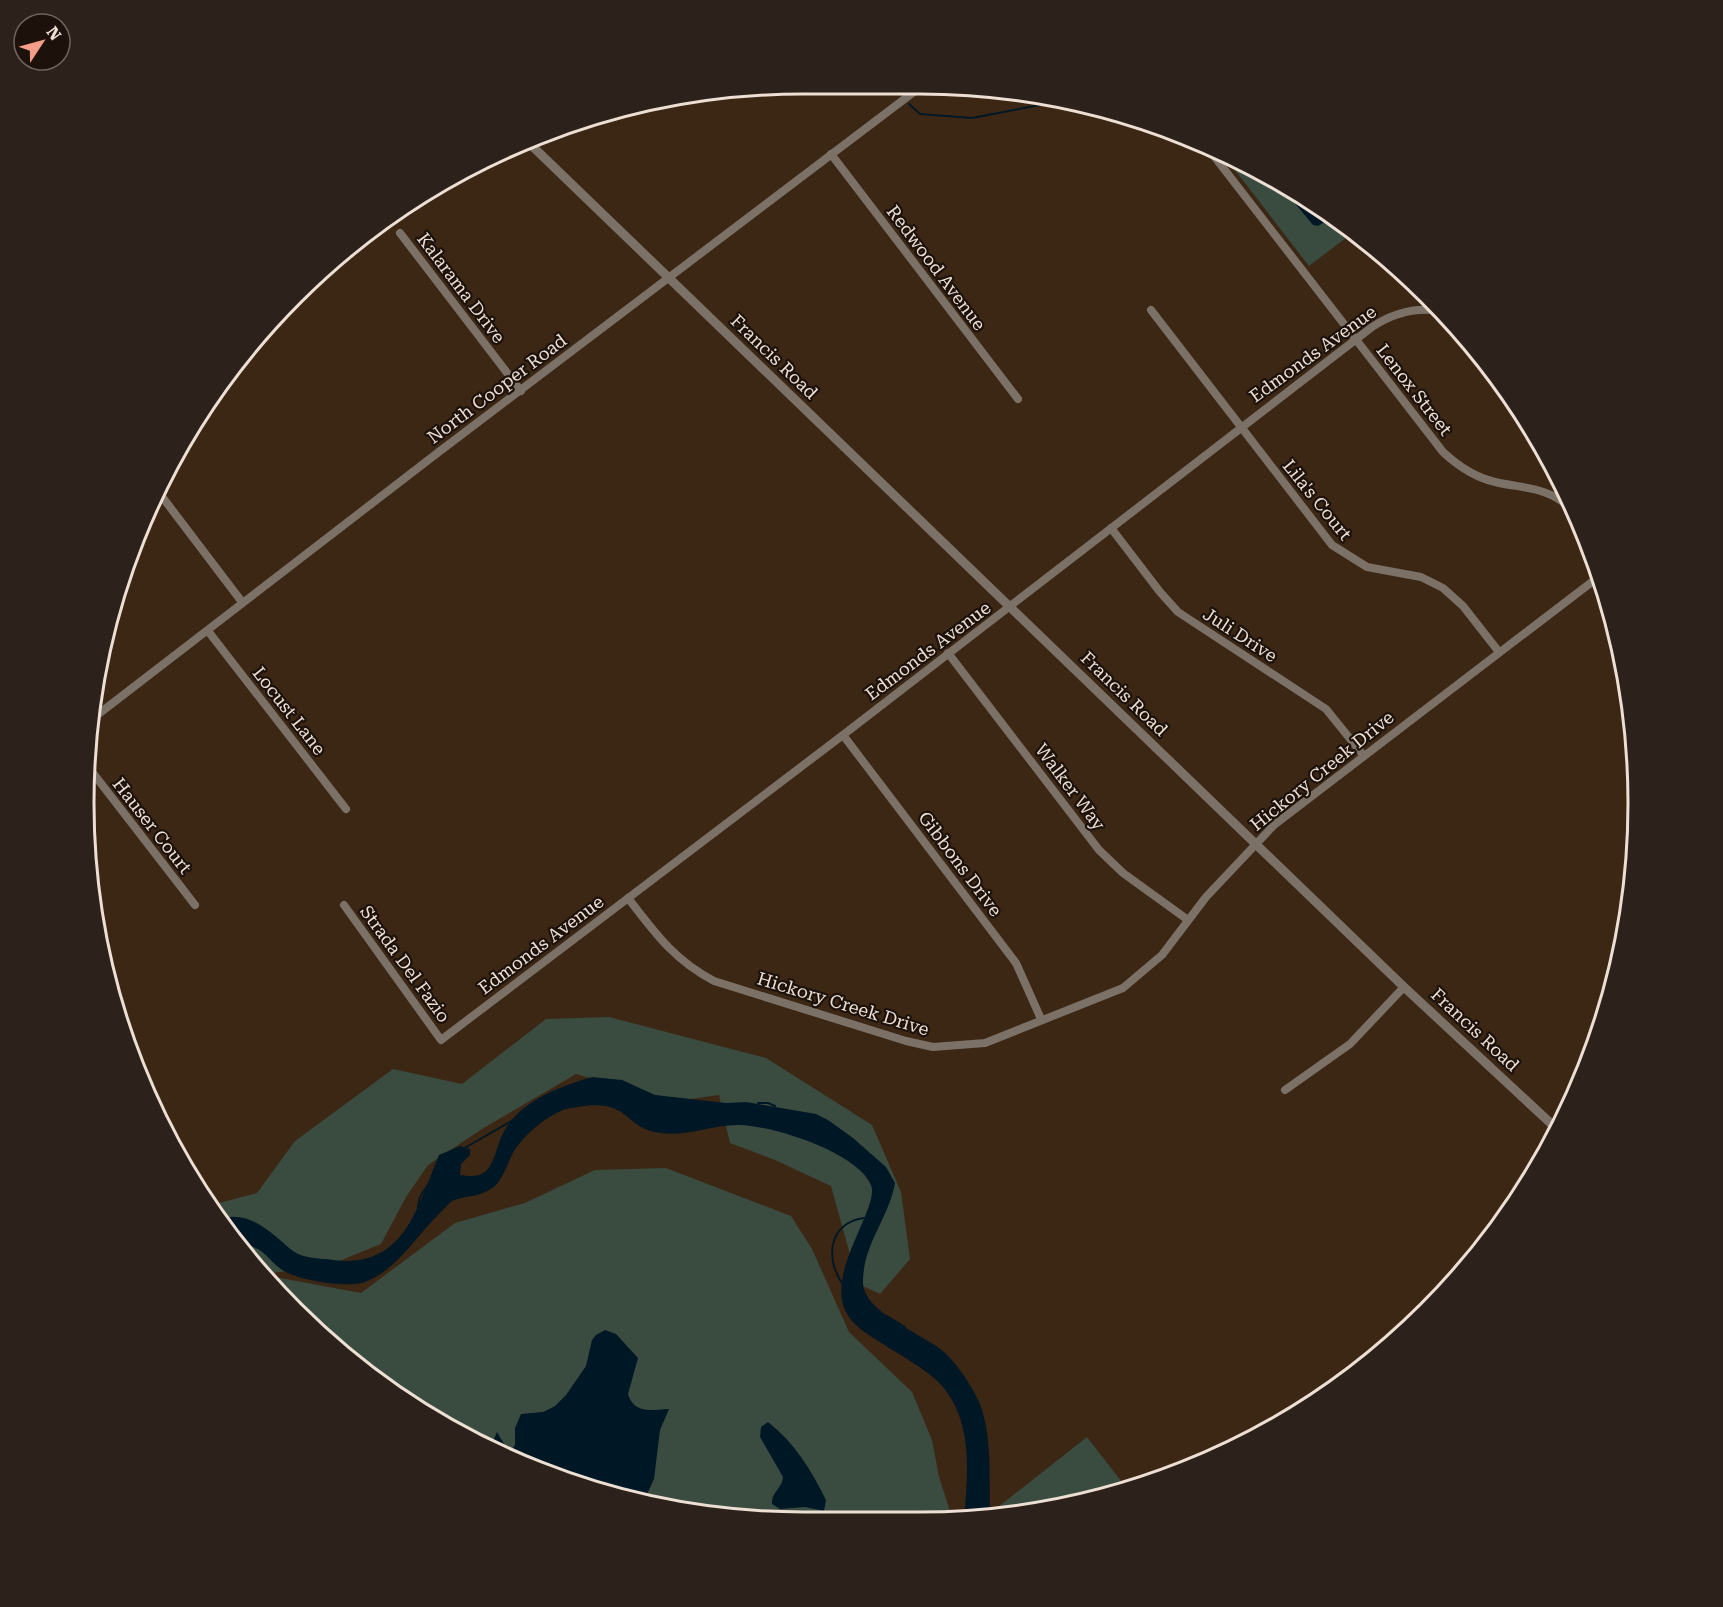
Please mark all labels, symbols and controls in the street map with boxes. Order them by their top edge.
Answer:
north arrow [12,12,72,72]
text: N [42,23,65,44]
street label: Redwood Avenue [883,201,990,334]
street label: Kalarama Drive [413,228,510,347]
street label: Edmonds Avenue [1245,301,1380,407]
street label: Francis Road [727,310,822,404]
street label: North Cooper Road [423,329,571,448]
street label: Lenox Street [1372,340,1457,440]
street label: Lila's Court [1279,455,1356,544]
street label: Edmonds Avenue [861,597,995,705]
street label: Juli Drive [1199,603,1281,666]
street label: Francis Road [1077,647,1172,741]
street label: Locust Lane [248,662,330,759]
street label: Hickory Creek Drive [1246,706,1398,835]
street label: Walker Way [1031,739,1110,834]
street label: Hauser Court [109,774,196,878]
street label: Gibbons Drive [914,807,1007,920]
street label: Edmonds Avenue [474,891,608,999]
street label: Strada Del Fazio [356,901,455,1026]
street label: Hickory Creek Drive [755,967,932,1040]
street label: Francis Road [1427,984,1524,1076]

